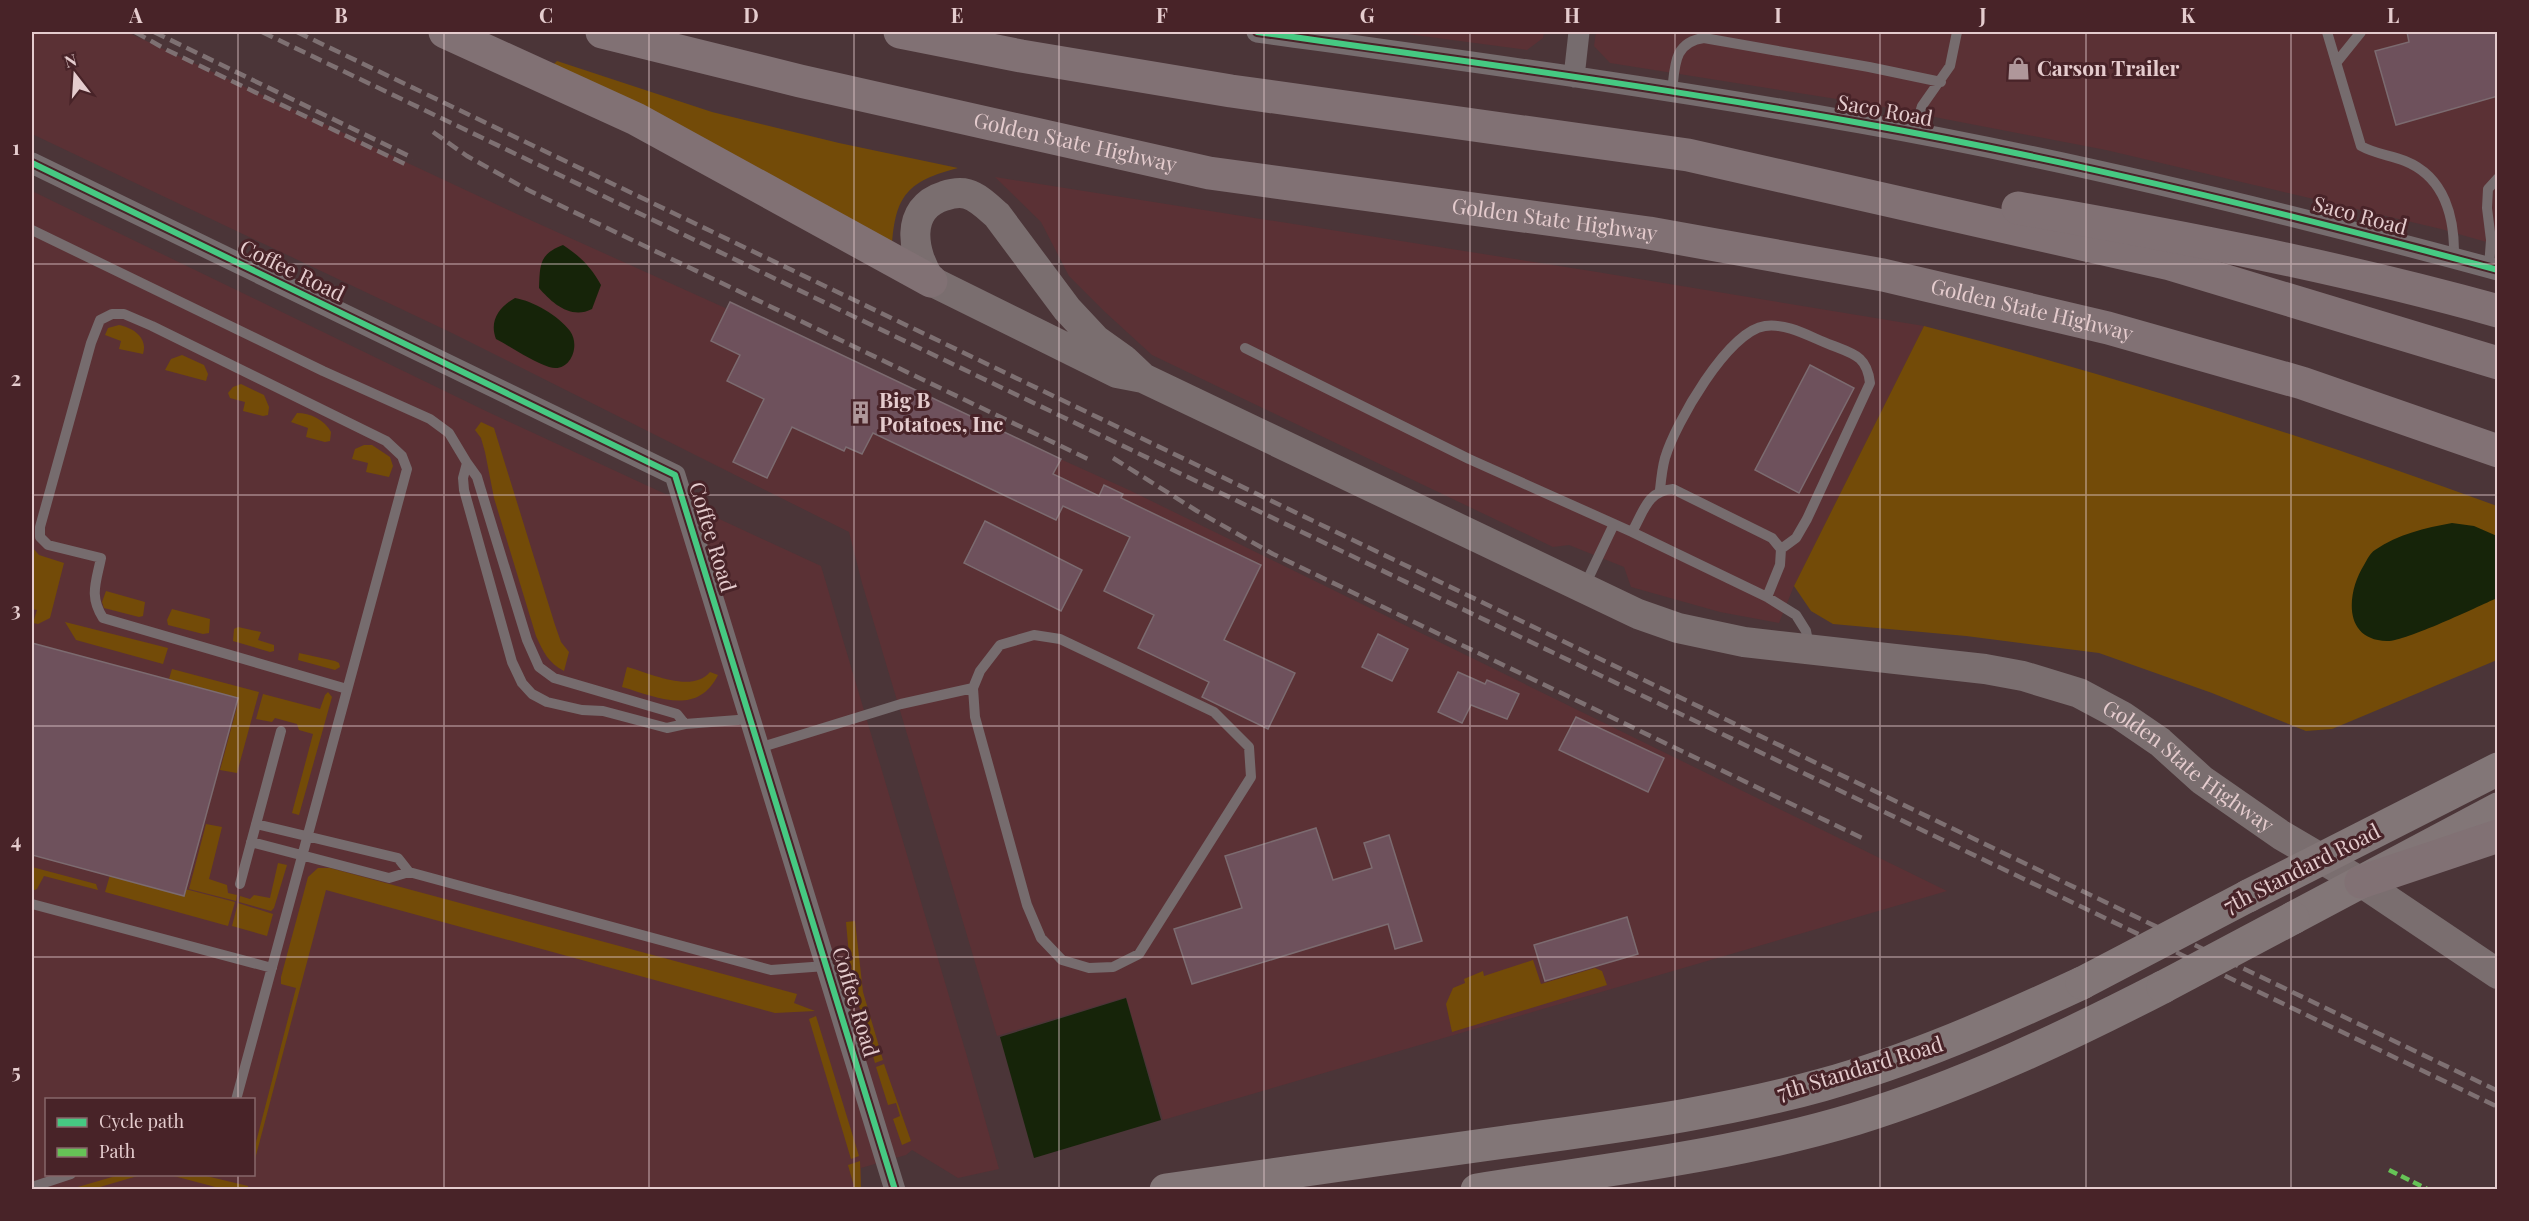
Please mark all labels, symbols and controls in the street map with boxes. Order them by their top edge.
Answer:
text: A [128,1,143,28]
text: B [334,1,348,28]
text: C [539,1,553,28]
text: D [743,1,759,28]
text: E [951,1,963,28]
text: F [1156,1,1168,28]
text: G [1360,1,1375,28]
text: H [1564,1,1580,28]
text: I [1774,1,1782,28]
text: J [1978,1,1987,28]
text: K [2181,1,2196,28]
text: L [2387,1,2399,28]
north arrow [45,45,105,105]
text: N [62,48,79,72]
place label: Carson Trailer [2037,53,2179,81]
shop icon: Carson Trailer [2006,56,2032,82]
street label: Saco Road [1835,87,1935,131]
street label: Golden State Highway [971,105,1180,177]
text: 1 [12,133,20,160]
street label: Saco Road [2310,188,2411,240]
street label: Golden State Highway [1450,190,1661,246]
street label: Coffee Road [236,232,350,307]
street label: Golden State Highway [1928,271,2137,347]
text: 2 [11,364,21,391]
place label: Big B Potatoes, Inc [879,385,1004,437]
building icon: Big B Potatoes, Inc [848,400,874,426]
street label: Coffee Road [684,478,744,595]
text: 3 [11,595,21,622]
street label: Golden State Highway [2098,692,2281,838]
street label: 7th Standard Road [2218,816,2384,919]
text: 4 [11,826,21,853]
street label: Coffee Road [827,943,887,1060]
street label: 7th Standard Road [1773,1029,1946,1106]
text: 5 [11,1057,21,1084]
legend [45,1098,255,1176]
text: Cycle path [99,1109,184,1133]
text: Path [99,1139,136,1163]

